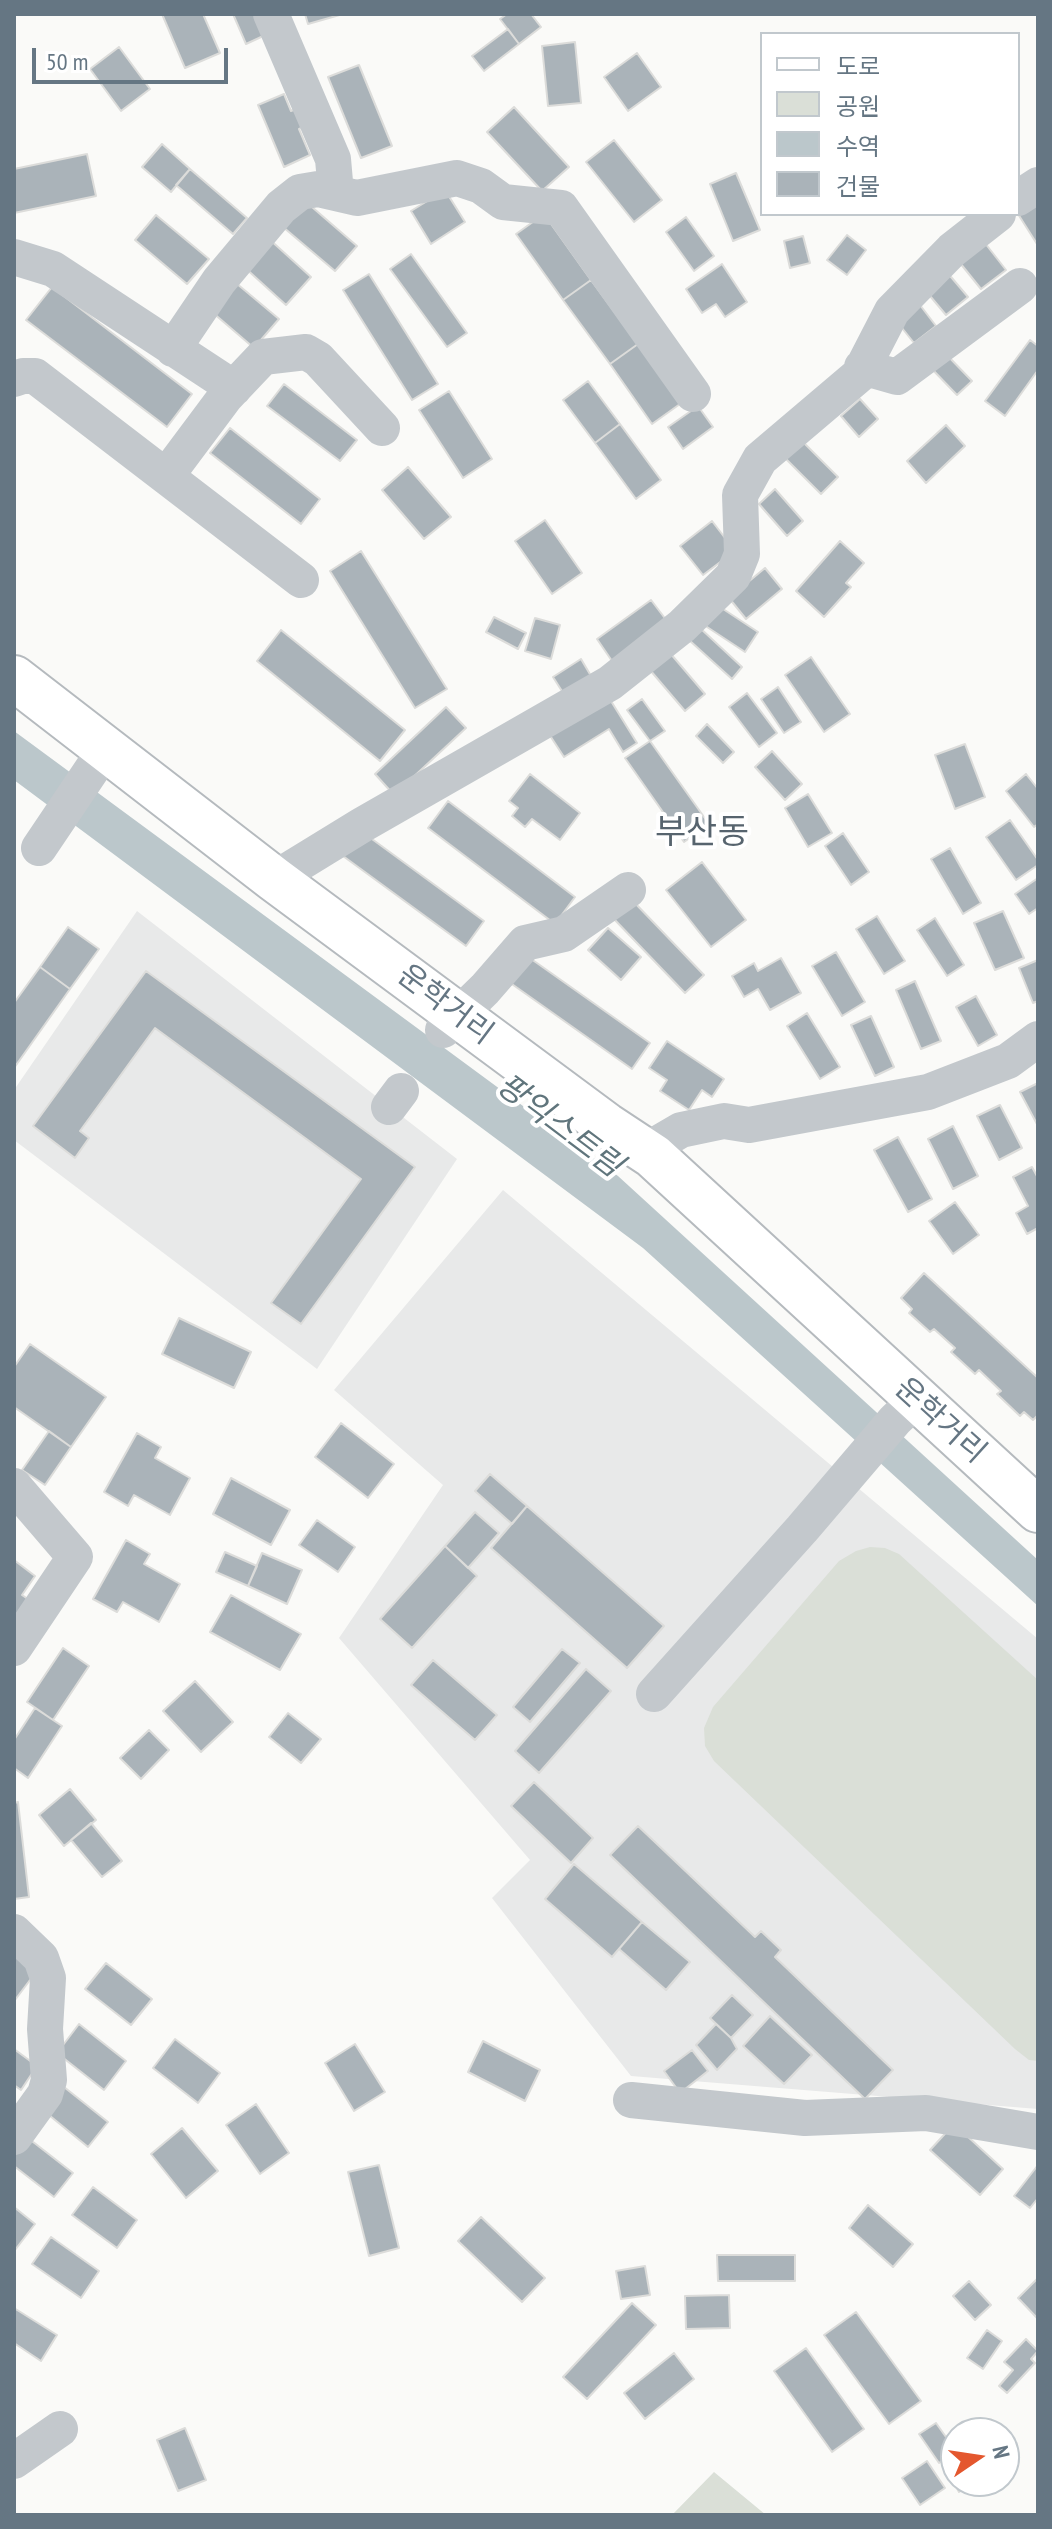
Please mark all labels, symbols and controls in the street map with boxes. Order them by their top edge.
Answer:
scale bar [36,32,232,82]
legend [760,32,1020,216]
text: 50 m [46,46,88,77]
text: 도로 [836,51,880,82]
text: 공원 [836,91,880,122]
text: 수역 [836,131,880,162]
text: 건물 [836,171,880,202]
district label: 부산동 [655,813,749,853]
street label: 운학거리 [390,957,500,1053]
water label: 팡익스트림 [489,1066,629,1186]
street label: 운학거리 [887,1371,993,1471]
north arrow [940,2417,1020,2497]
text: N [986,2443,1016,2461]

